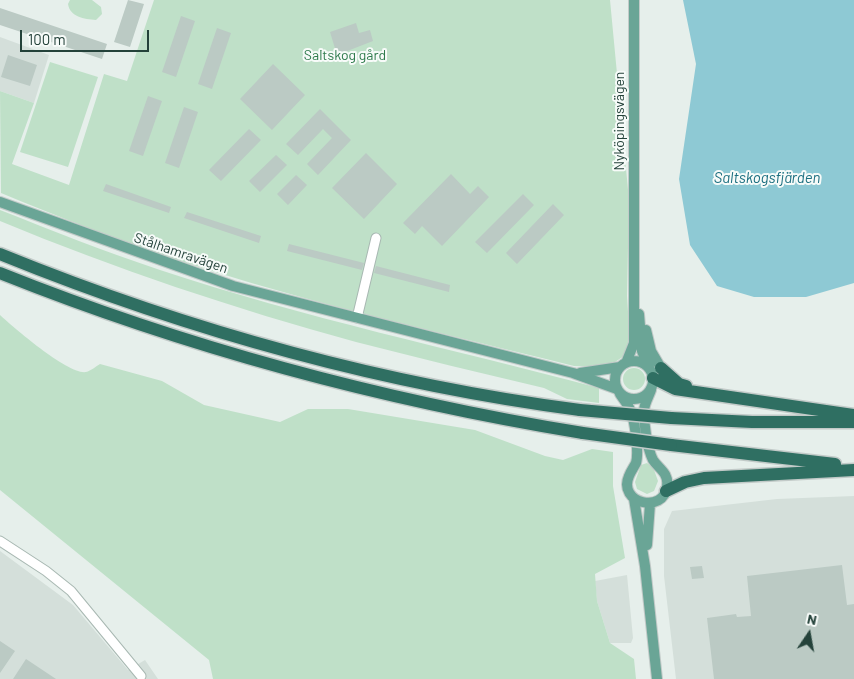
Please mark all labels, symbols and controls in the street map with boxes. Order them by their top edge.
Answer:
scale bar [22,20,151,52]
text: 100 m [28,30,66,48]
park label: Saltskog gård [304,47,386,63]
street label: Nyköpingsvägen [611,72,627,170]
water label: Saltskogsfjärden [714,169,820,187]
street label: Stålhamravägen [132,229,230,277]
north arrow [784,609,834,659]
text: N [806,610,819,628]

